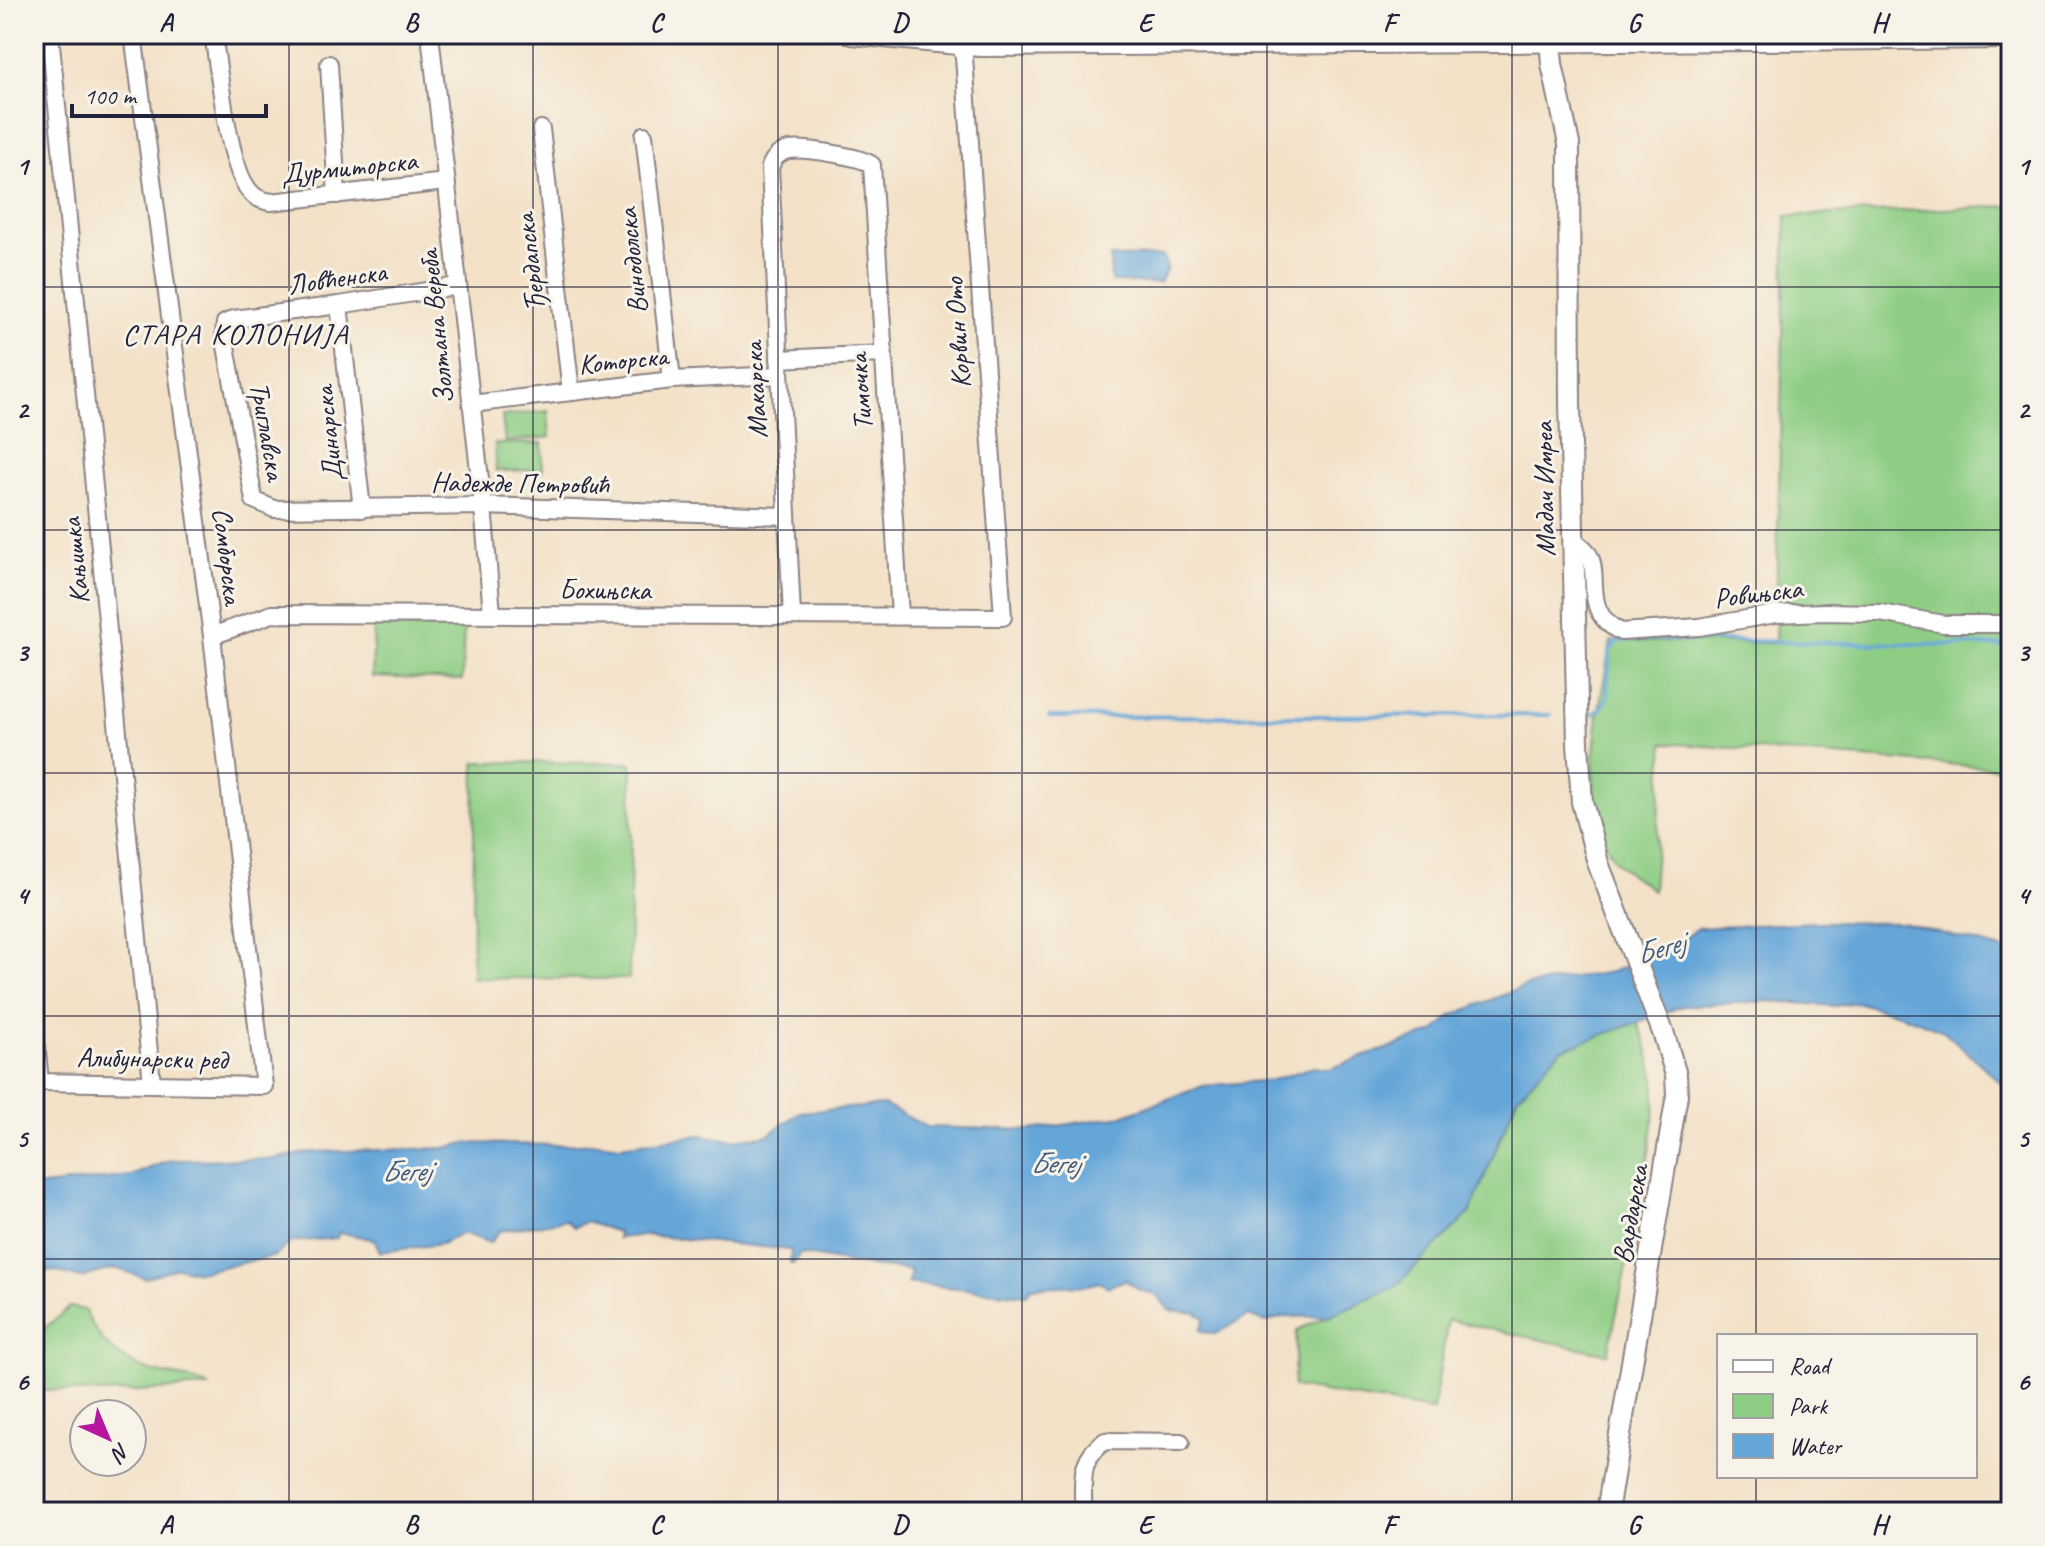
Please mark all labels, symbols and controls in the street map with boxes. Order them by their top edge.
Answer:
text: A [159,6,174,39]
text: B [404,6,420,39]
text: C [650,6,666,39]
text: D [892,6,910,39]
text: E [1138,6,1156,39]
text: F [1383,6,1401,39]
text: G [1628,6,1644,39]
text: H [1872,6,1892,39]
scale bar [72,68,266,118]
text: 100 m [84,81,138,111]
street label: Дурмиторска [279,142,421,192]
text: 1 [16,150,31,183]
text: 1 [2017,150,2032,183]
street label: Винодолска [609,205,655,315]
street label: Ђердапска [506,209,553,314]
street label: Золтана Вереба [410,246,461,406]
street label: Ловћенска [285,254,390,302]
street label: Корвин Ото [936,275,978,389]
district label: СТАРА КОЛОНИЈА [123,315,349,353]
street label: Которска [577,338,672,382]
street label: Макарска [735,338,775,439]
street label: Тимочка [840,350,880,432]
street label: Триглавска [242,379,294,485]
street label: Динарска [305,382,350,483]
text: 2 [16,393,30,426]
text: 2 [2017,393,2031,426]
street label: Мадач Имреа [1525,420,1563,557]
street label: Надежде Петровић [431,464,611,502]
street label: Сомборска [205,506,252,609]
street label: Кањишка [53,514,97,606]
street label: Ровињска [1712,570,1806,616]
street label: Бохињска [559,572,653,607]
text: 3 [16,636,30,669]
text: 3 [2017,636,2031,669]
text: 4 [16,879,31,912]
text: 4 [2017,879,2032,912]
water label: Бегеј [1631,920,1697,973]
street label: Алибунарски ред [76,1039,231,1077]
text: 5 [16,1122,30,1155]
text: 5 [2017,1122,2031,1155]
water label: Бегеј [1030,1144,1088,1182]
water label: Бегеј [381,1151,439,1191]
street label: Вардарска [1604,1159,1656,1266]
legend [1717,1334,1977,1478]
text: Road [1789,1351,1833,1381]
text: 6 [16,1365,30,1398]
text: 6 [2017,1365,2031,1398]
text: Park [1789,1391,1829,1421]
north arrow [68,1398,148,1478]
text: Water [1789,1431,1844,1461]
text: N [104,1437,136,1469]
text: A [159,1508,174,1541]
text: B [404,1508,420,1541]
text: C [650,1508,666,1541]
text: D [892,1508,910,1541]
text: E [1138,1508,1156,1541]
text: F [1383,1508,1401,1541]
text: G [1628,1508,1644,1541]
text: H [1872,1508,1892,1541]

